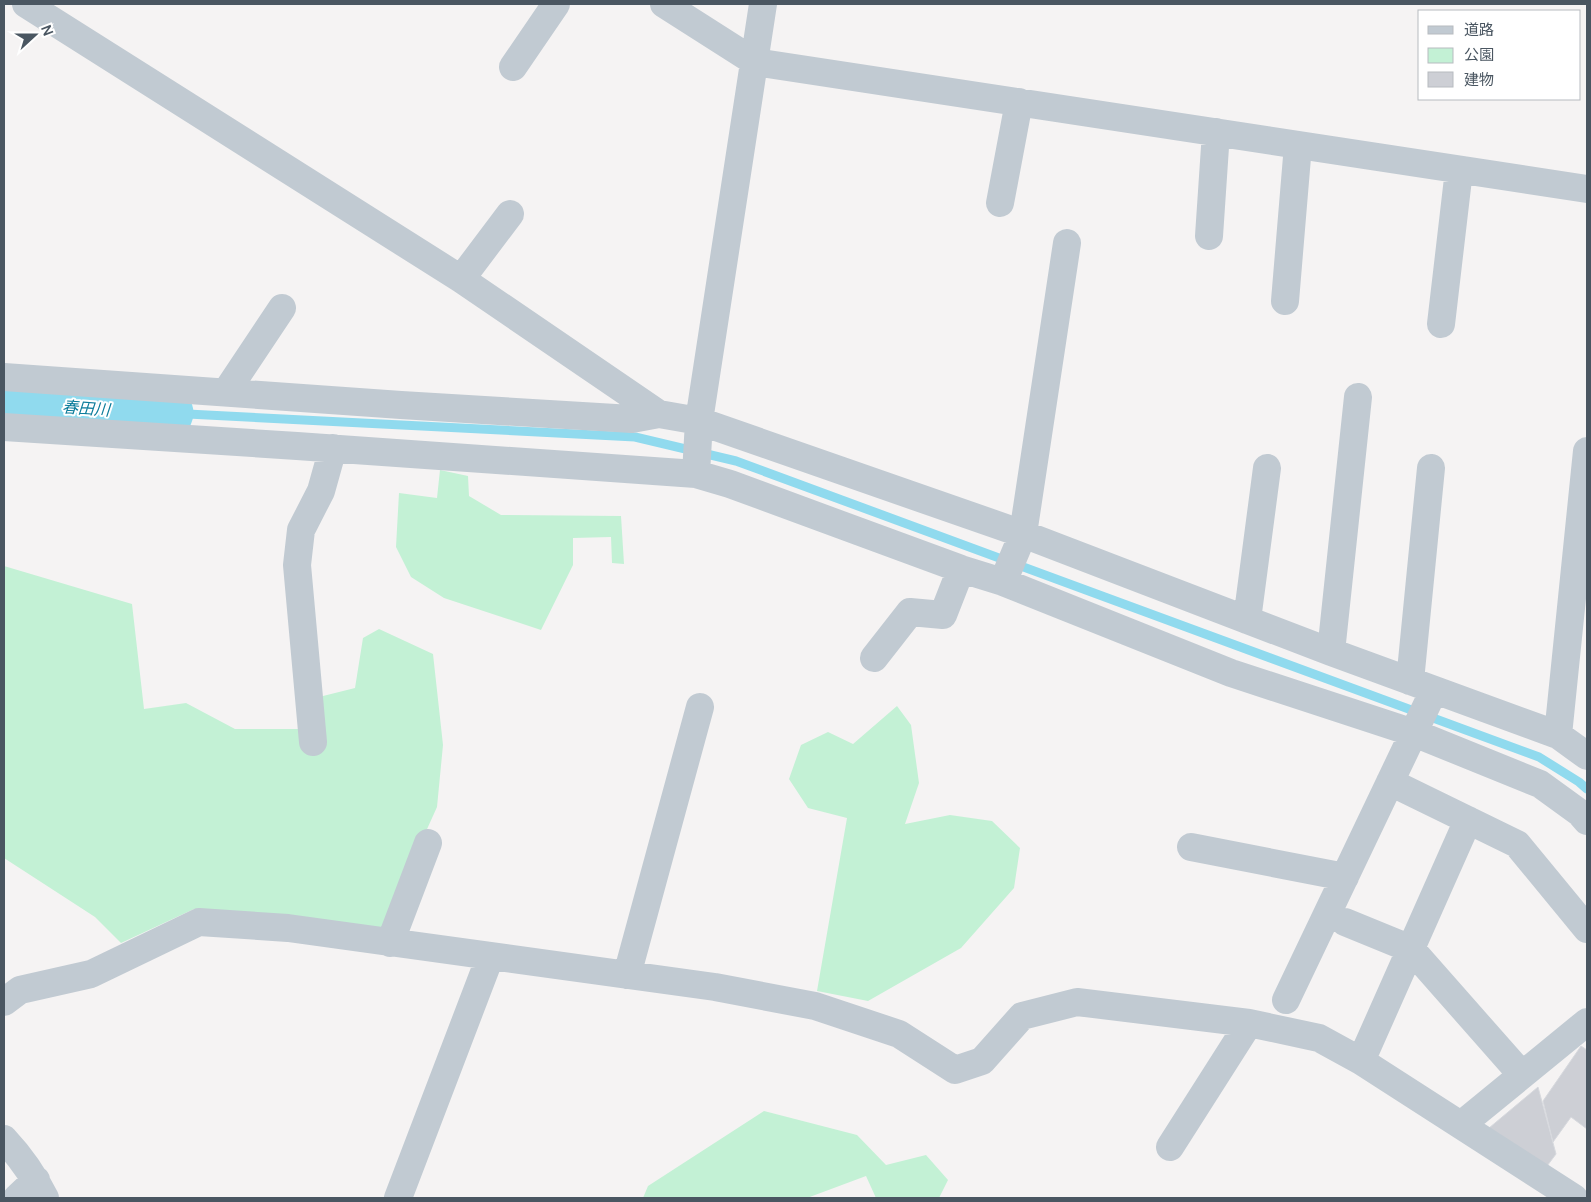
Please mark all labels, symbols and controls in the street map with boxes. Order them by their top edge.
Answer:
north arrow [10,10,60,60]
legend [1418,10,1581,100]
text: 道路 [1464,19,1494,40]
text: N [37,22,58,38]
text: 公園 [1464,44,1494,65]
text: 建物 [1464,69,1494,90]
water label: 春田川 [61,395,113,421]

